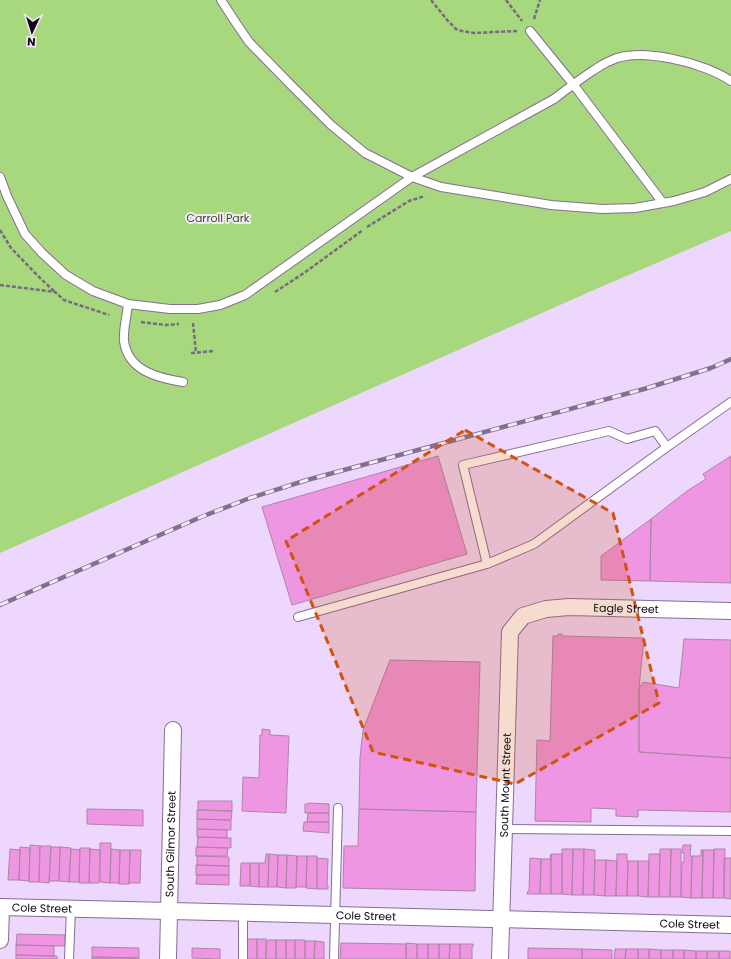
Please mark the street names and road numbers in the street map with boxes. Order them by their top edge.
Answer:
street label: Eagle Street [593,600,659,617]
street label: South Mount Street [496,733,515,838]
street label: South Gilmor Street [161,791,180,897]
street label: Cole Street [12,899,72,917]
street label: Cole Street [336,907,396,925]
street label: Cole Street [659,915,720,933]

